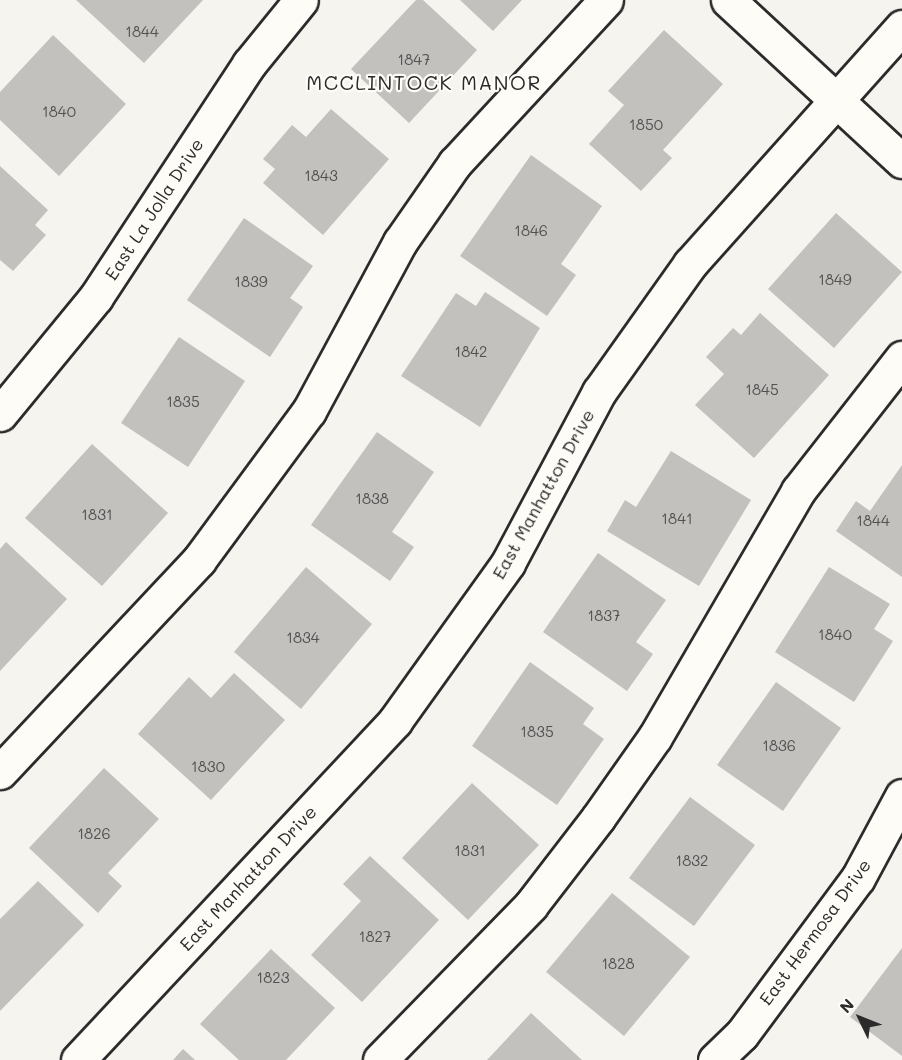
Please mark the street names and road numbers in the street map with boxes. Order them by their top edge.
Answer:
street label: East La Jolla Drive [100,134,208,284]
street label: East Manhatton Drive [487,405,599,583]
street label: East Manhatton Drive [175,801,321,955]
street label: East Hermosa Drive [755,855,875,1009]

